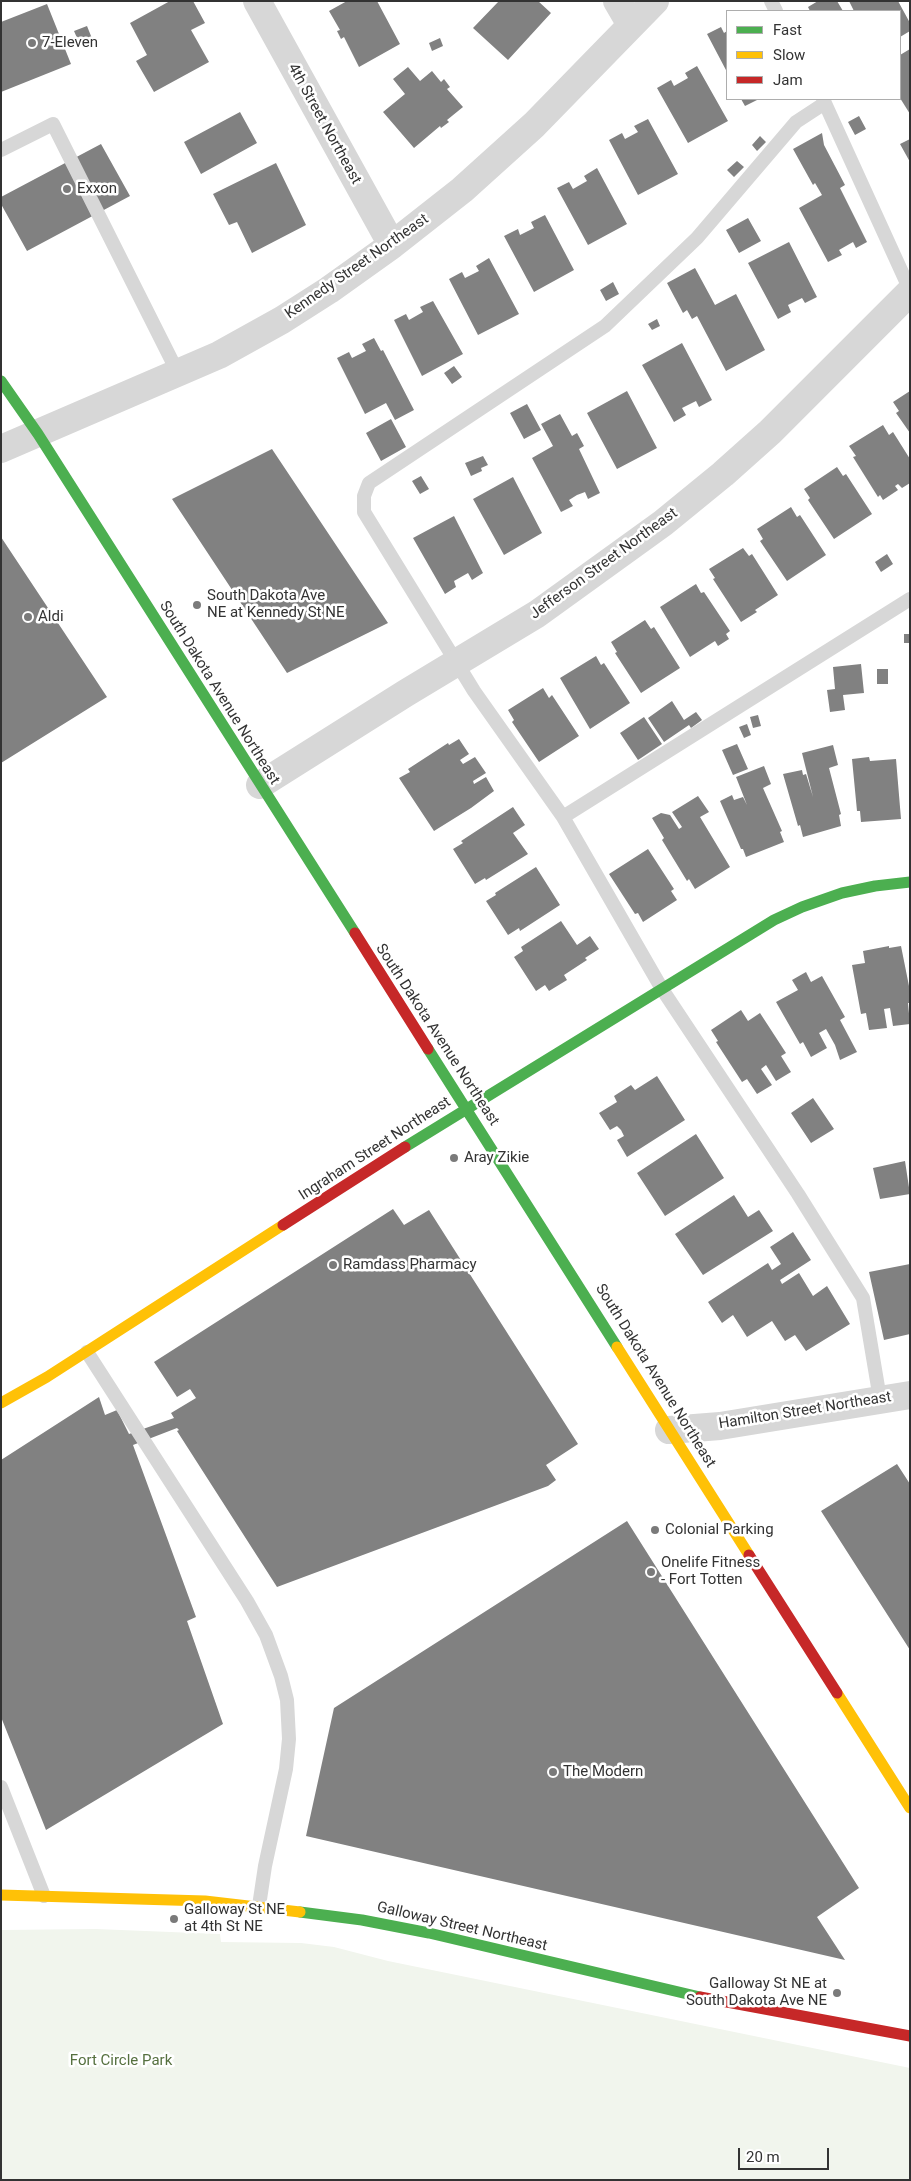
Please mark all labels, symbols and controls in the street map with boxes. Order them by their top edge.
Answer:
legend [726,10,901,100]
text: Fast [773,21,802,39]
place label: 7-Eleven [42,34,98,52]
marker: 7-Eleven [26,37,38,49]
text: Slow [773,46,805,64]
street label: 4th Street Northeast [283,60,365,188]
text: Jam [773,71,803,89]
place label: Exxon [77,180,117,198]
marker: Exxon [61,183,73,195]
street label: Kennedy Street Northeast [282,211,432,323]
street label: Jefferson Street Northeast [527,504,681,624]
place label: South Dakota Ave NE at Kennedy St NE [207,587,344,622]
street label: South Dakota Avenue Northeast [155,598,283,788]
marker: South Dakota Ave NE at Kennedy St NE [191,599,203,611]
place label: Aldi [38,608,64,626]
marker: Aldi [22,611,34,623]
street label: South Dakota Avenue Northeast [371,941,503,1129]
street label: Ingraham Street Northeast [296,1093,454,1205]
place label: Aray Zikie [464,1149,529,1167]
marker: Aray Zikie [448,1152,460,1164]
place label: Ramdass Pharmacy [343,1256,477,1274]
marker: Ramdass Pharmacy [327,1259,339,1271]
street label: South Dakota Avenue Northeast [591,1281,719,1471]
street label: Hamilton Street Northeast [717,1388,893,1434]
place label: Colonial Parking [665,1521,774,1539]
marker: Colonial Parking [649,1524,661,1536]
place label: Onelife Fitness - Fort Totten [661,1554,760,1589]
marker: Onelife Fitness - Fort Totten [645,1566,657,1578]
place label: The Modern [563,1763,643,1781]
marker: The Modern [547,1766,559,1778]
street label: Galloway Street Northeast [375,1899,549,1955]
place label: Galloway St NE at 4th St NE [184,1901,285,1936]
marker: Galloway St NE at 4th St NE [168,1913,180,1925]
place label: Galloway St NE at South Dakota Ave NE [686,1975,827,2010]
marker: Galloway St NE at South Dakota Ave NE [831,1987,843,1999]
park label: Fort Circle Park [70,2052,172,2070]
scale bar [741,2138,832,2170]
text: 20 m [746,2148,780,2166]

